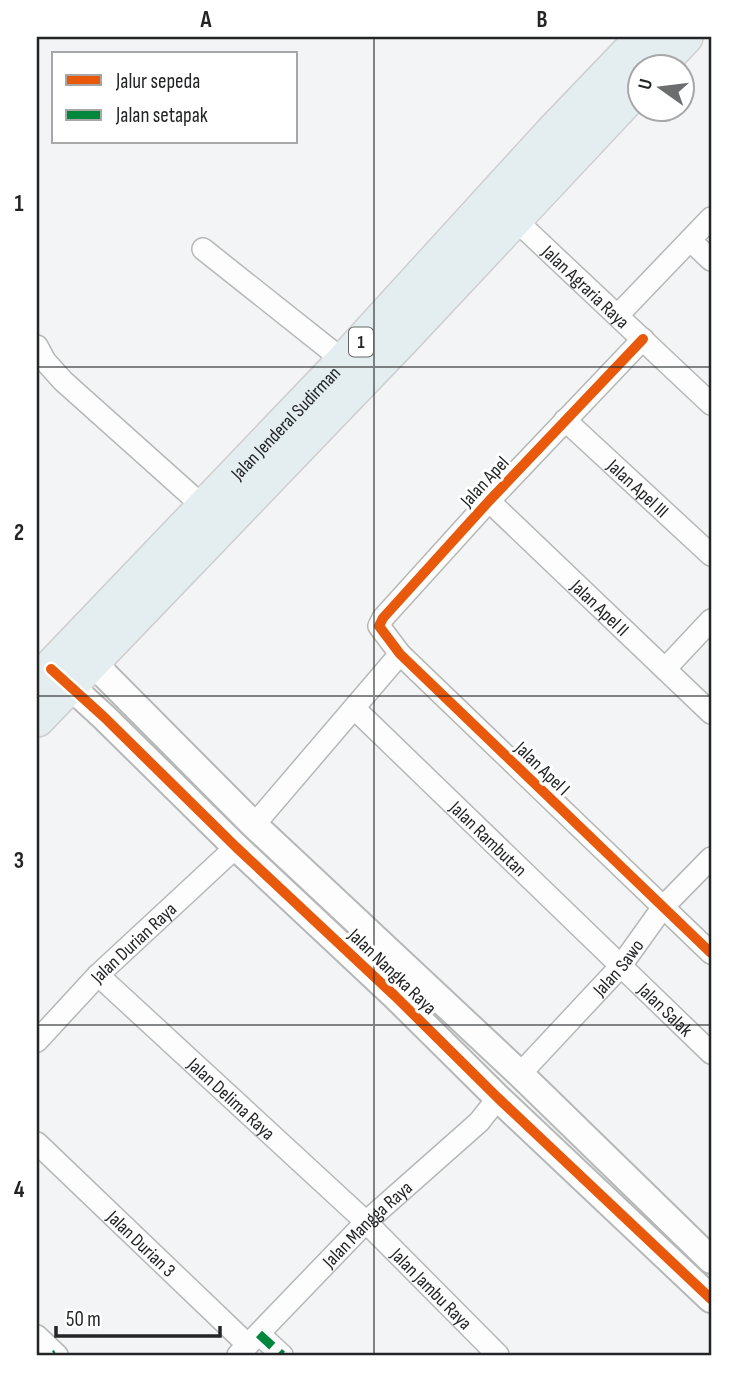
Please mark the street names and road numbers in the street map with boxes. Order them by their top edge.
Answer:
street label: Jalan Agraria Raya [536,240,633,334]
road number: 1 [349,328,373,356]
street label: Jalan Jenderal Sudirman [226,362,346,486]
street label: Jalan Apel [455,452,514,513]
street label: Jalan Apel III [601,454,673,523]
street label: Jalan Apel II [565,575,633,641]
street label: Jalan Apel I [509,737,574,801]
street label: Jalan Rambutan [444,796,531,882]
street label: Jalan Durian Raya [86,898,182,989]
street label: Jalan Nangka Raya [342,924,441,1020]
street label: Jalan Sawo [588,935,649,1002]
street label: Jalan Salak [632,978,697,1042]
street label: Jalan Delima Raya [182,1053,279,1145]
street label: Jalan Mangga Raya [318,1177,417,1274]
street label: Jalan Durian 3 [101,1206,180,1282]
street label: Jalan Jambu Raya [385,1243,476,1335]

